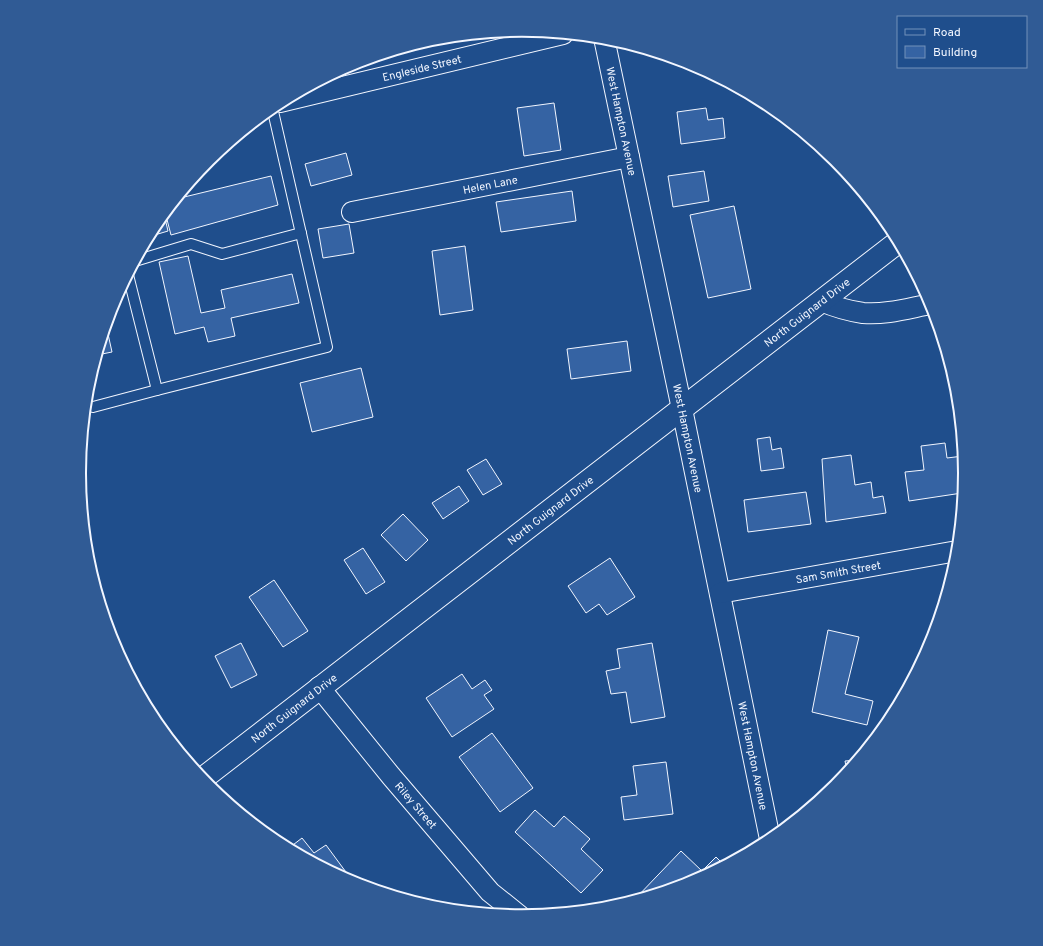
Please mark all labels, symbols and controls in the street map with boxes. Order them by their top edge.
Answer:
legend [897,16,1027,68]
text: Road [933,25,961,41]
text: Building [933,45,977,61]
street label: Engleside Street [381,53,463,85]
street label: West Hampton Avenue [602,66,639,177]
street label: Helen Lane [462,173,519,198]
street label: North Guignard Drive [762,275,853,351]
street label: West Hampton Avenue [669,383,705,494]
street label: North Guignard Drive [505,473,597,549]
street label: Sam Smith Street [795,559,882,587]
street label: North Guignard Drive [249,671,340,747]
street label: West Hampton Avenue [734,700,770,812]
street label: Riley Street [391,780,439,832]

